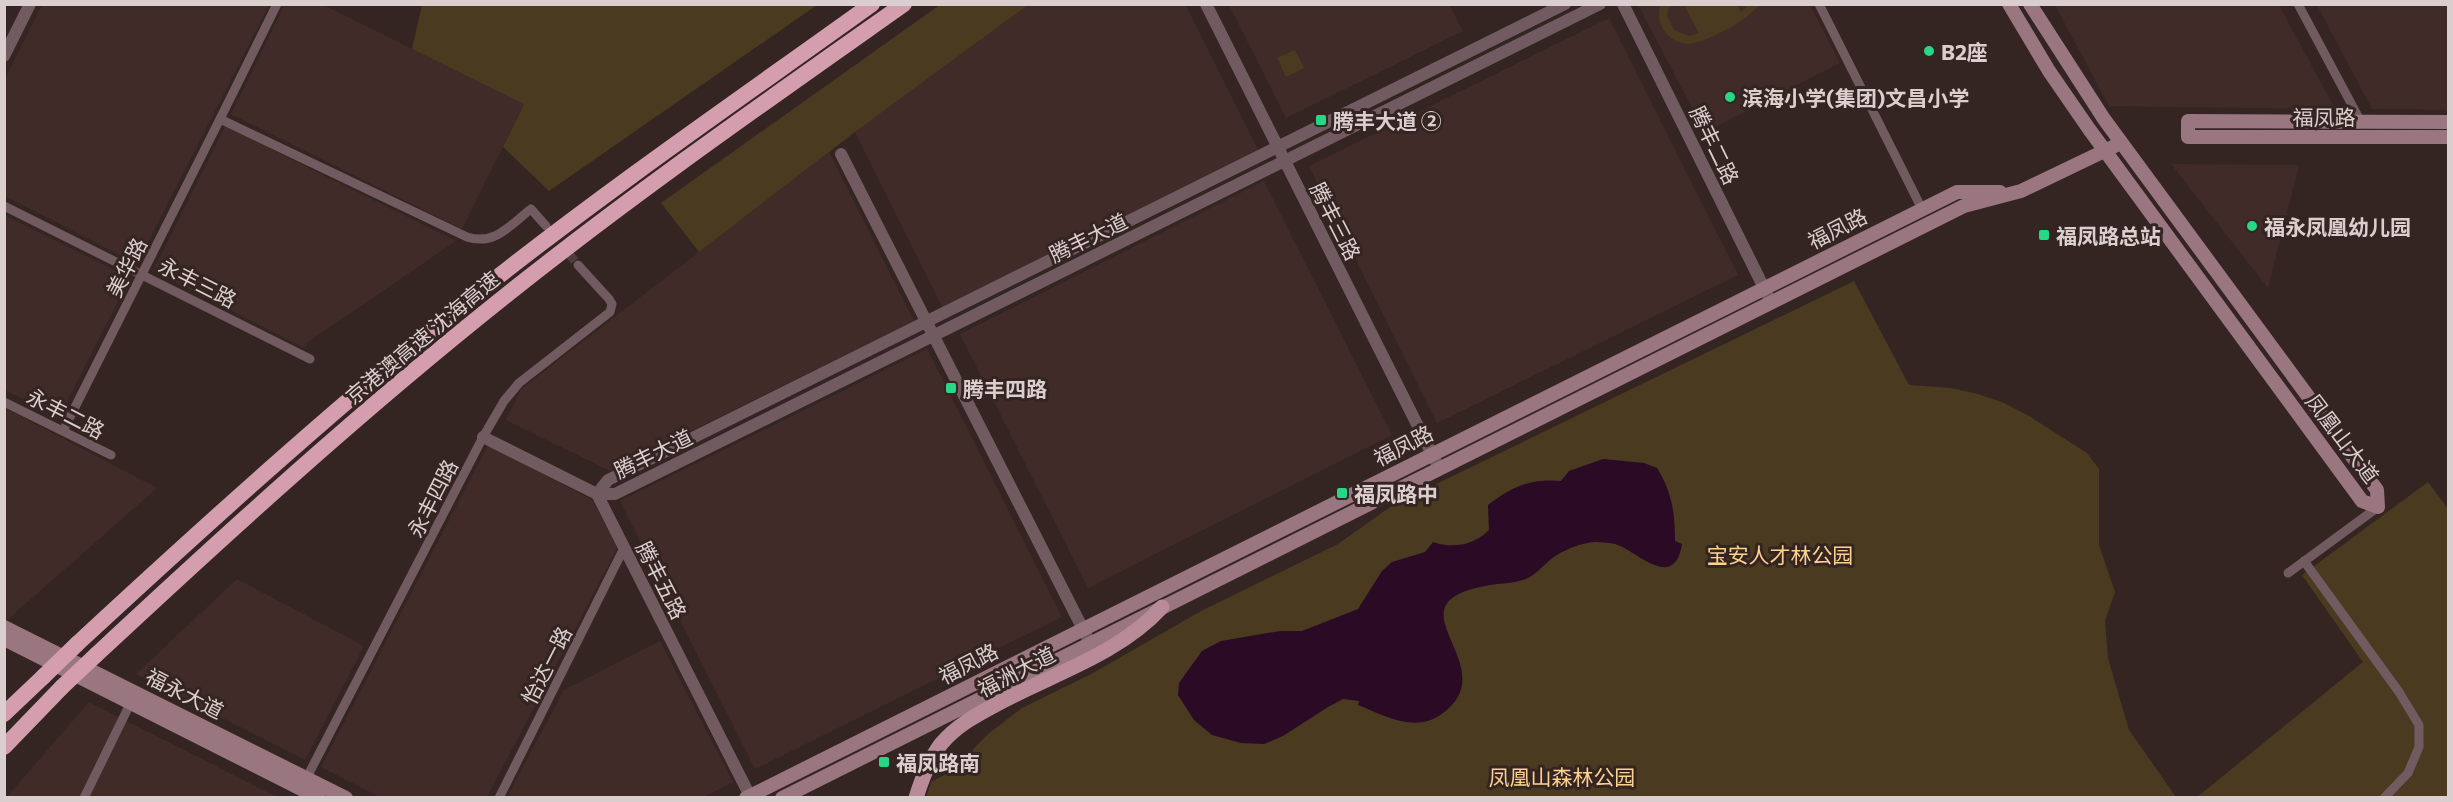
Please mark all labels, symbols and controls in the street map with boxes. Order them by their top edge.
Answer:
place label: B2座 [1941,39,1988,64]
marker: B2座 [1922,44,1936,58]
place label: 滨海小学(集团)文昌小学 [1742,85,1969,110]
marker: 滨海小学(集团)文昌小学 [1723,90,1737,104]
street label: 腾丰二路 [1685,102,1745,188]
street label: 福凤路 [2293,104,2356,129]
place label: 腾丰大道 ② [1333,108,1442,133]
marker: 腾丰大道 ② [1314,113,1328,127]
street label: 腾丰三路 [1306,178,1366,264]
street label: 福凤路 [1803,203,1871,253]
street label: 腾丰大道 [1045,207,1131,267]
place label: 福永凤凰幼儿园 [2264,214,2411,239]
marker: 福永凤凰幼儿园 [2245,219,2259,233]
place label: 福凤路总站 [2056,223,2161,248]
marker: 福凤路总站 [2037,228,2051,242]
street label: 美华路 [101,233,151,301]
street label: 永丰三路 [155,252,241,312]
street label: 京港澳高速 沈海高速 [340,265,504,409]
place label: 腾丰四路 [963,376,1047,401]
marker: 腾丰四路 [944,381,958,395]
street label: 永丰二路 [23,383,109,443]
street label: 凤凰山大道 [2301,389,2385,487]
street label: 福凤路 [1369,420,1437,470]
street label: 腾丰大道 [610,423,696,483]
street label: 永丰四路 [402,455,462,541]
place label: 福凤路中 [1354,481,1438,506]
marker: 福凤路中 [1335,486,1349,500]
street label: 腾丰五路 [632,537,692,623]
park label: 宝安人才林公园 [1707,542,1854,567]
street label: 怡达一路 [516,622,576,708]
street label: 福凤路 [934,638,1002,688]
street label: 福洲大道 [973,641,1059,701]
street label: 福永大道 [142,663,228,723]
place label: 福凤路南 [896,750,980,775]
marker: 福凤路南 [877,755,891,769]
park label: 凤凰山森林公园 [1489,764,1636,789]

